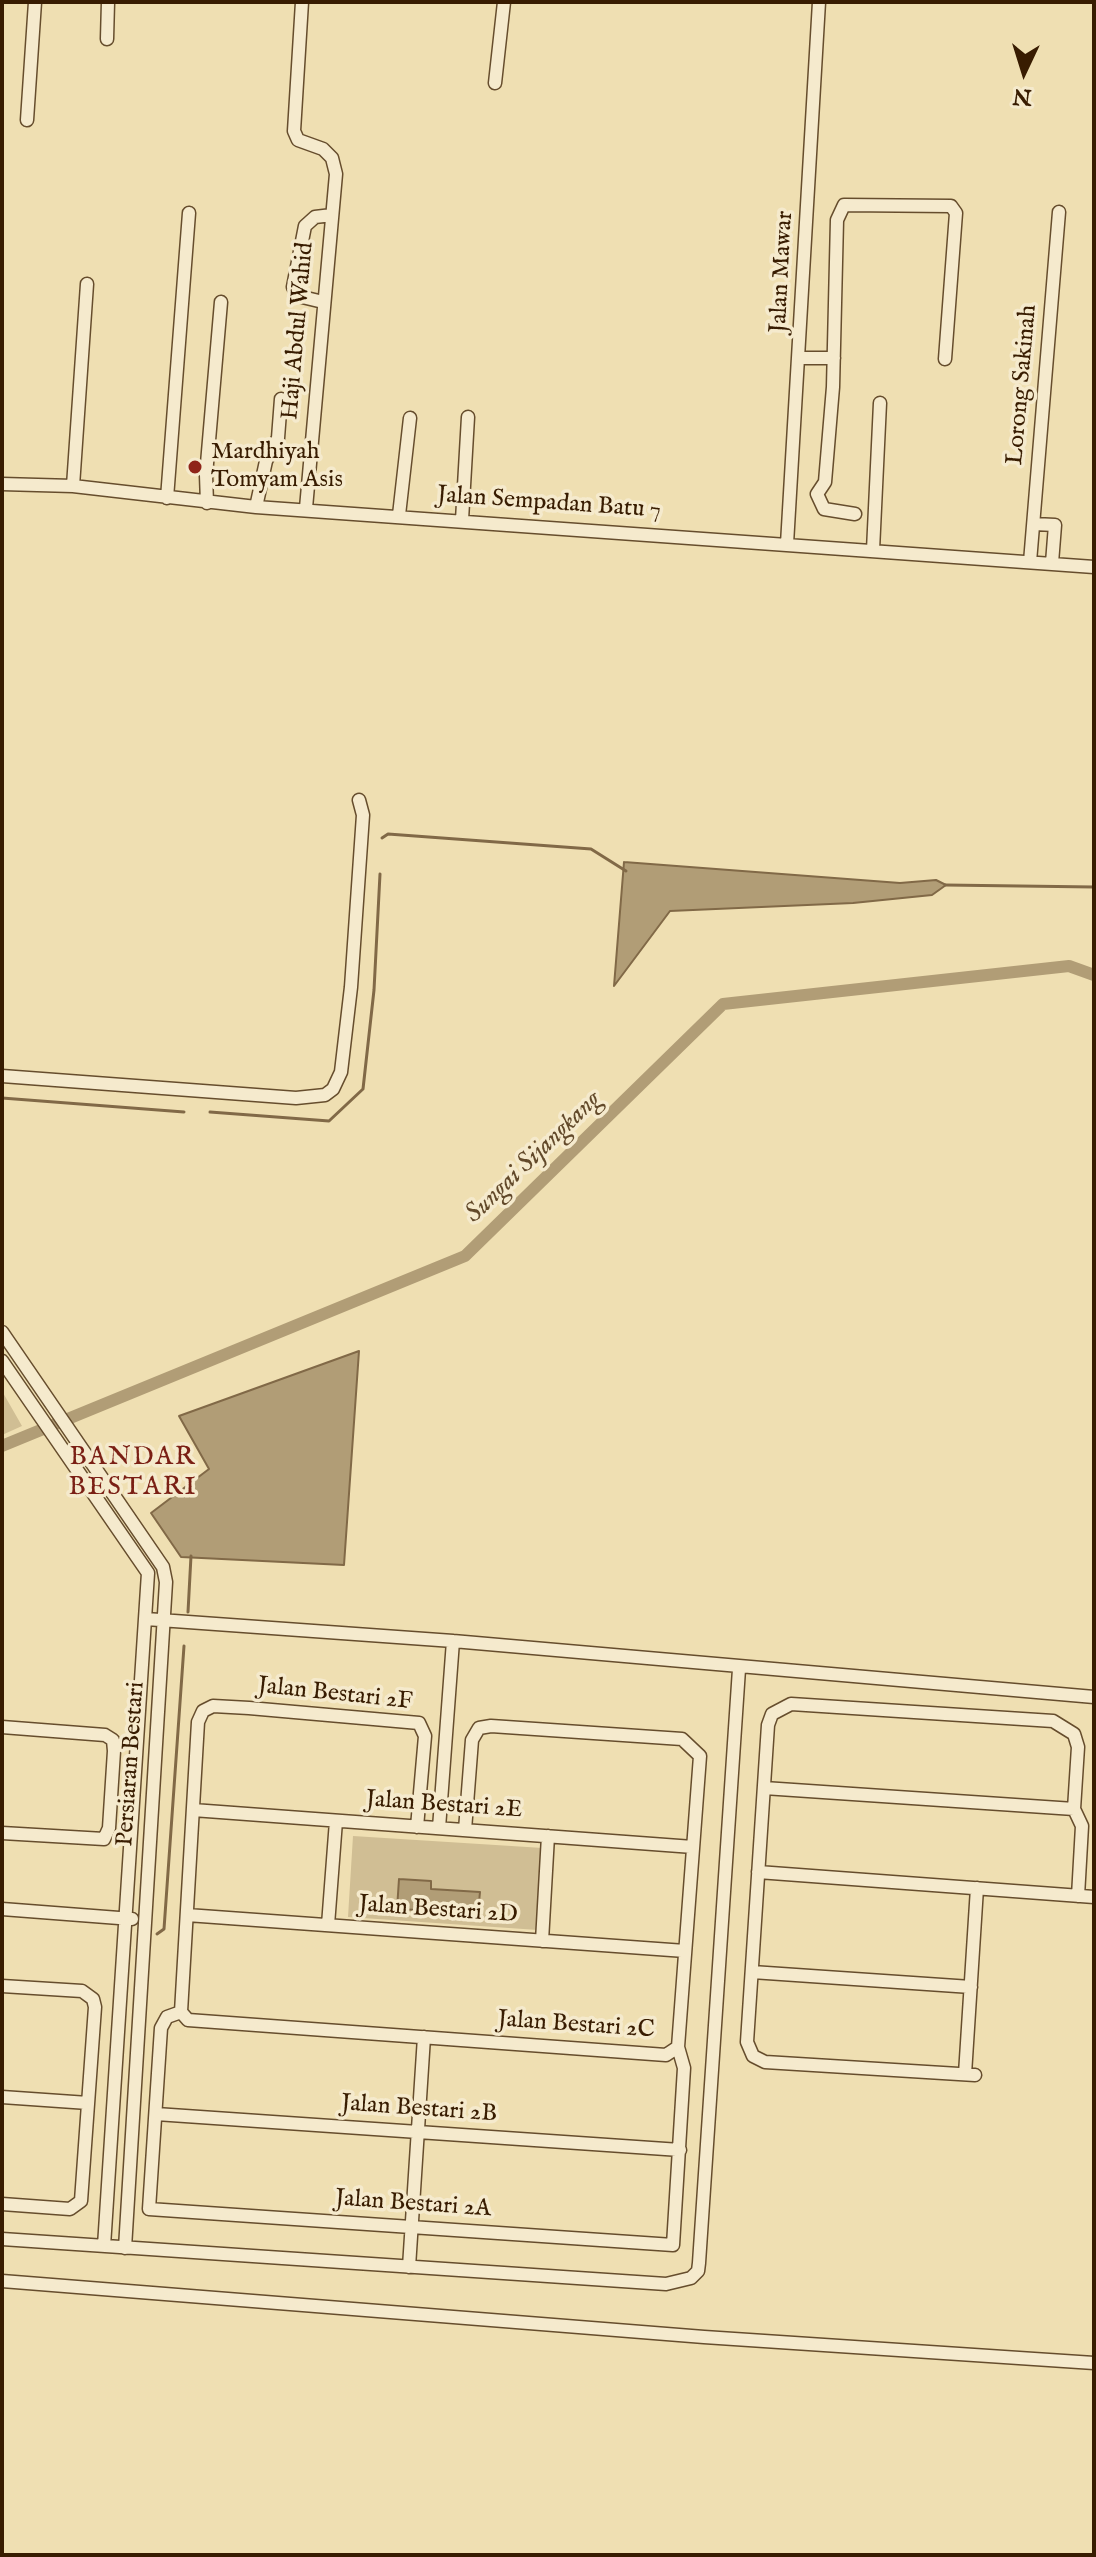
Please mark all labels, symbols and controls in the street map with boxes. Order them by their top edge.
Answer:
north arrow [984,32,1064,112]
text: N [1012,81,1033,111]
street label: Jalan Mawar [765,210,801,334]
street label: Haji Abdul Wahid [277,241,321,421]
street label: Lorong Sakinah [1002,304,1044,466]
place label: Mardhiyah Tomyam Asis [211,439,343,495]
marker: Mardhiyah Tomyam Asis [186,458,204,476]
street label: Jalan Sempadan Batu 7 [436,482,662,526]
water label: Sungai Sijangkang [460,1085,608,1231]
district label: BANDAR BESTARI [68,1443,198,1504]
street label: Jalan Bestari 2F [256,1673,414,1717]
street label: Persiaran Bestari [112,1681,152,1847]
street label: Jalan Bestari 2E [365,1786,523,1826]
street label: Jalan Bestari 2D [357,1891,519,1931]
street label: Jalan Bestari 2C [497,2006,655,2046]
street label: Jalan Bestari 2B [340,2090,498,2130]
street label: Jalan Bestari 2A [334,2185,492,2225]

